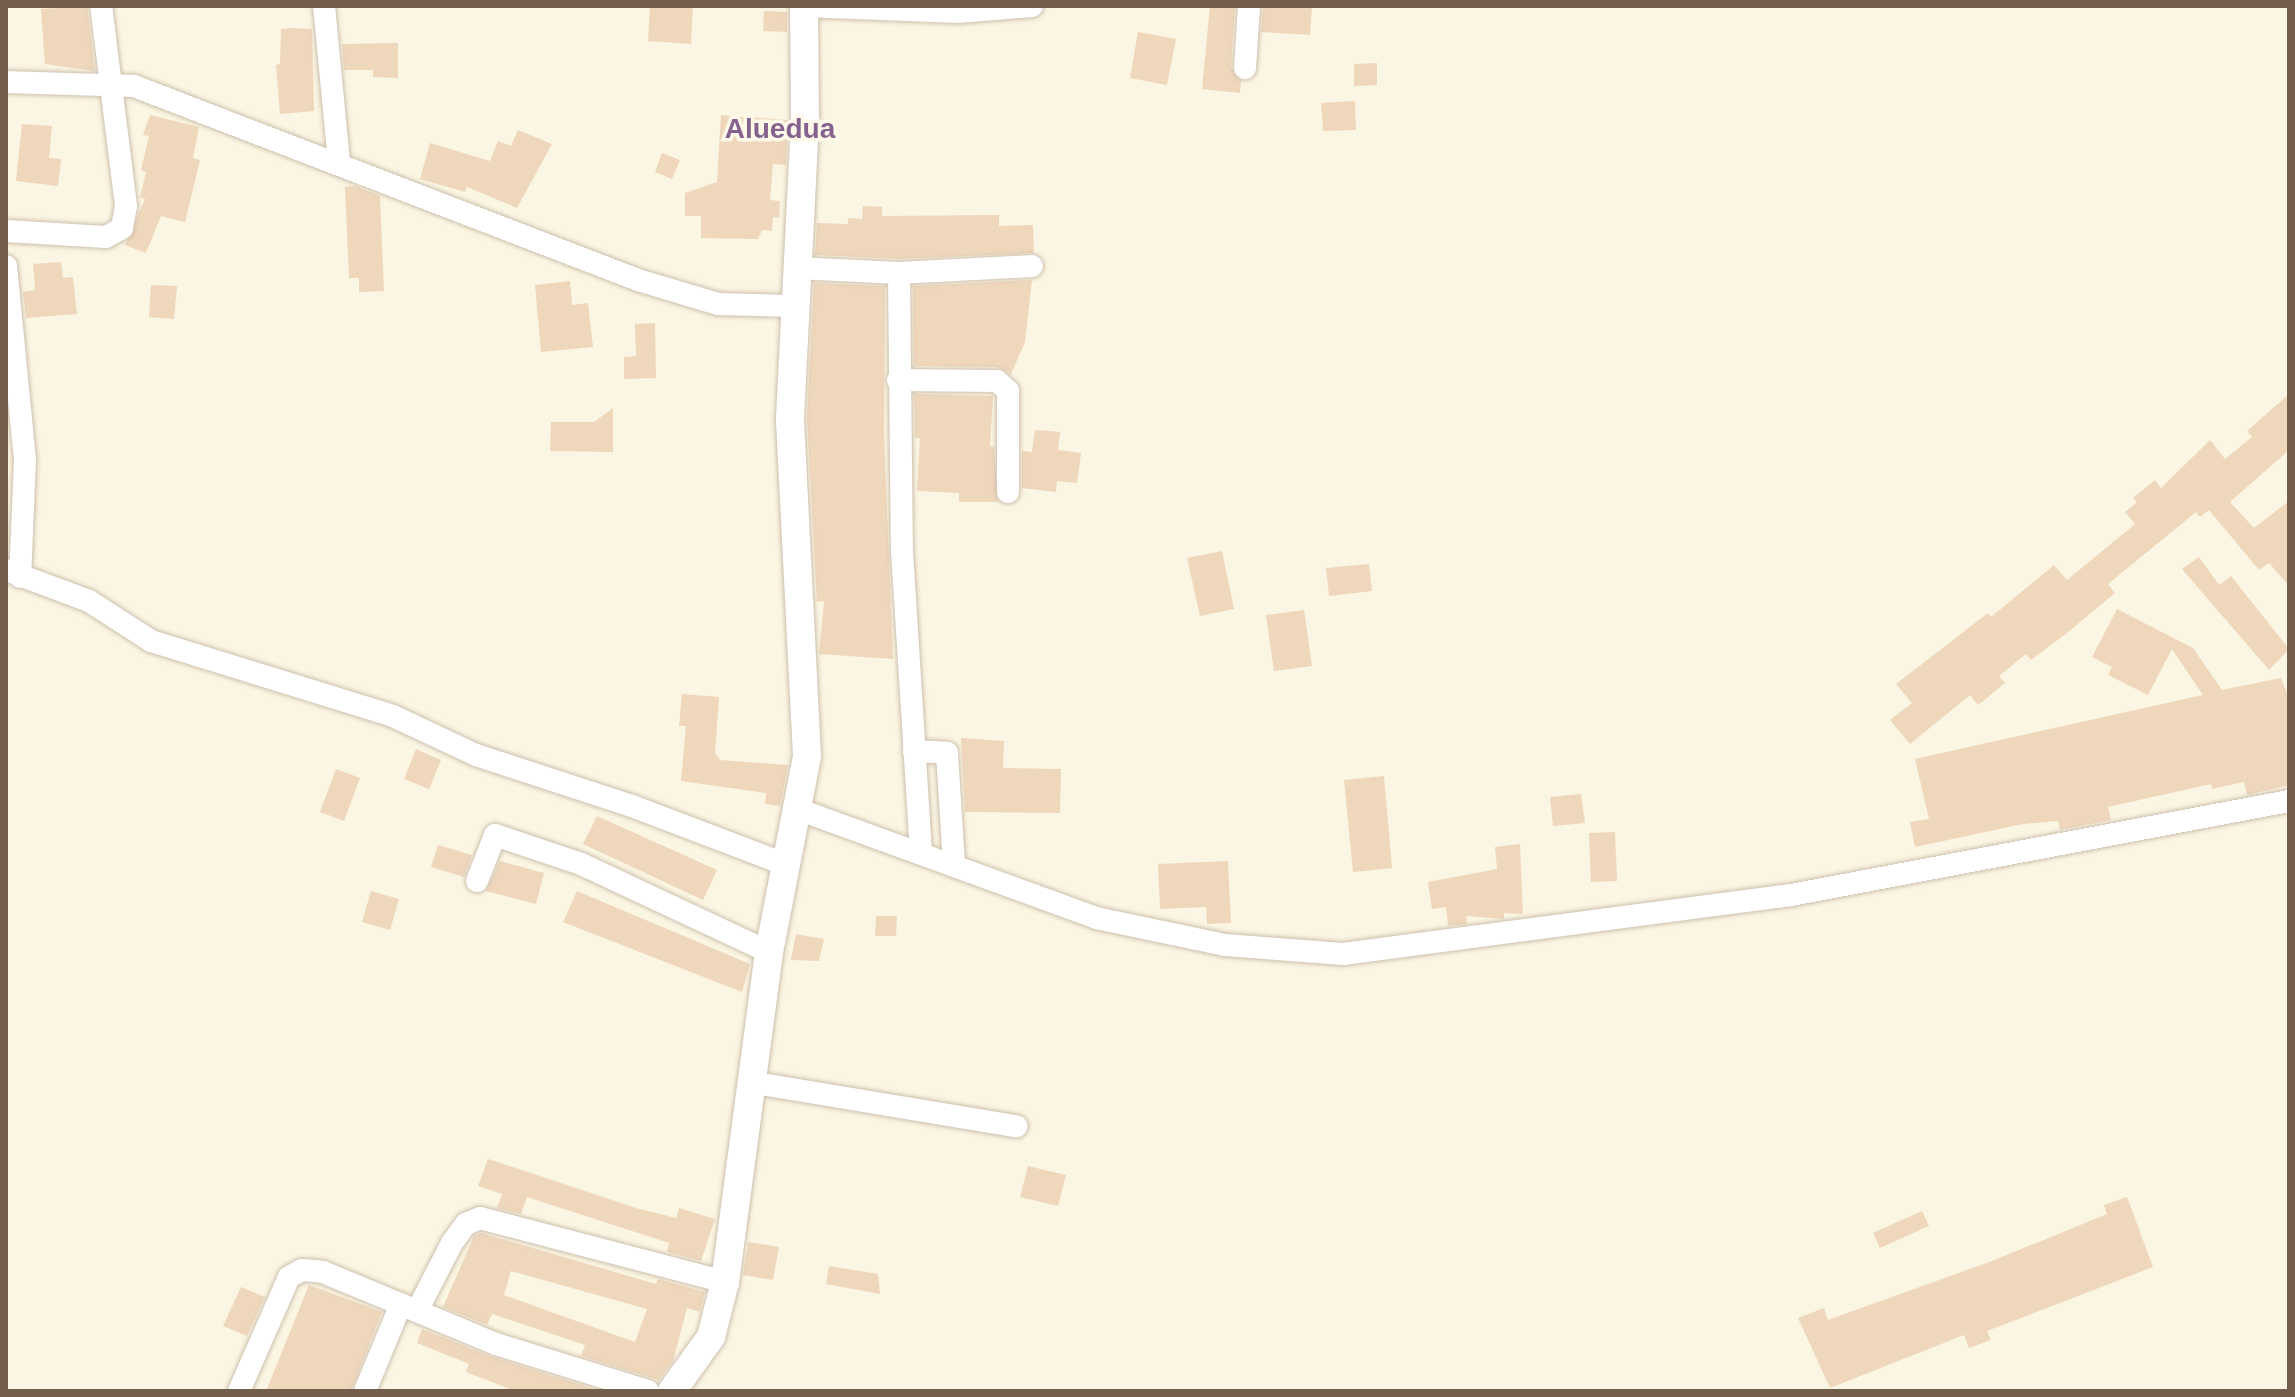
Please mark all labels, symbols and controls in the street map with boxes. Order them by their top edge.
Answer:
district label: Aluedua [725,112,835,146]

